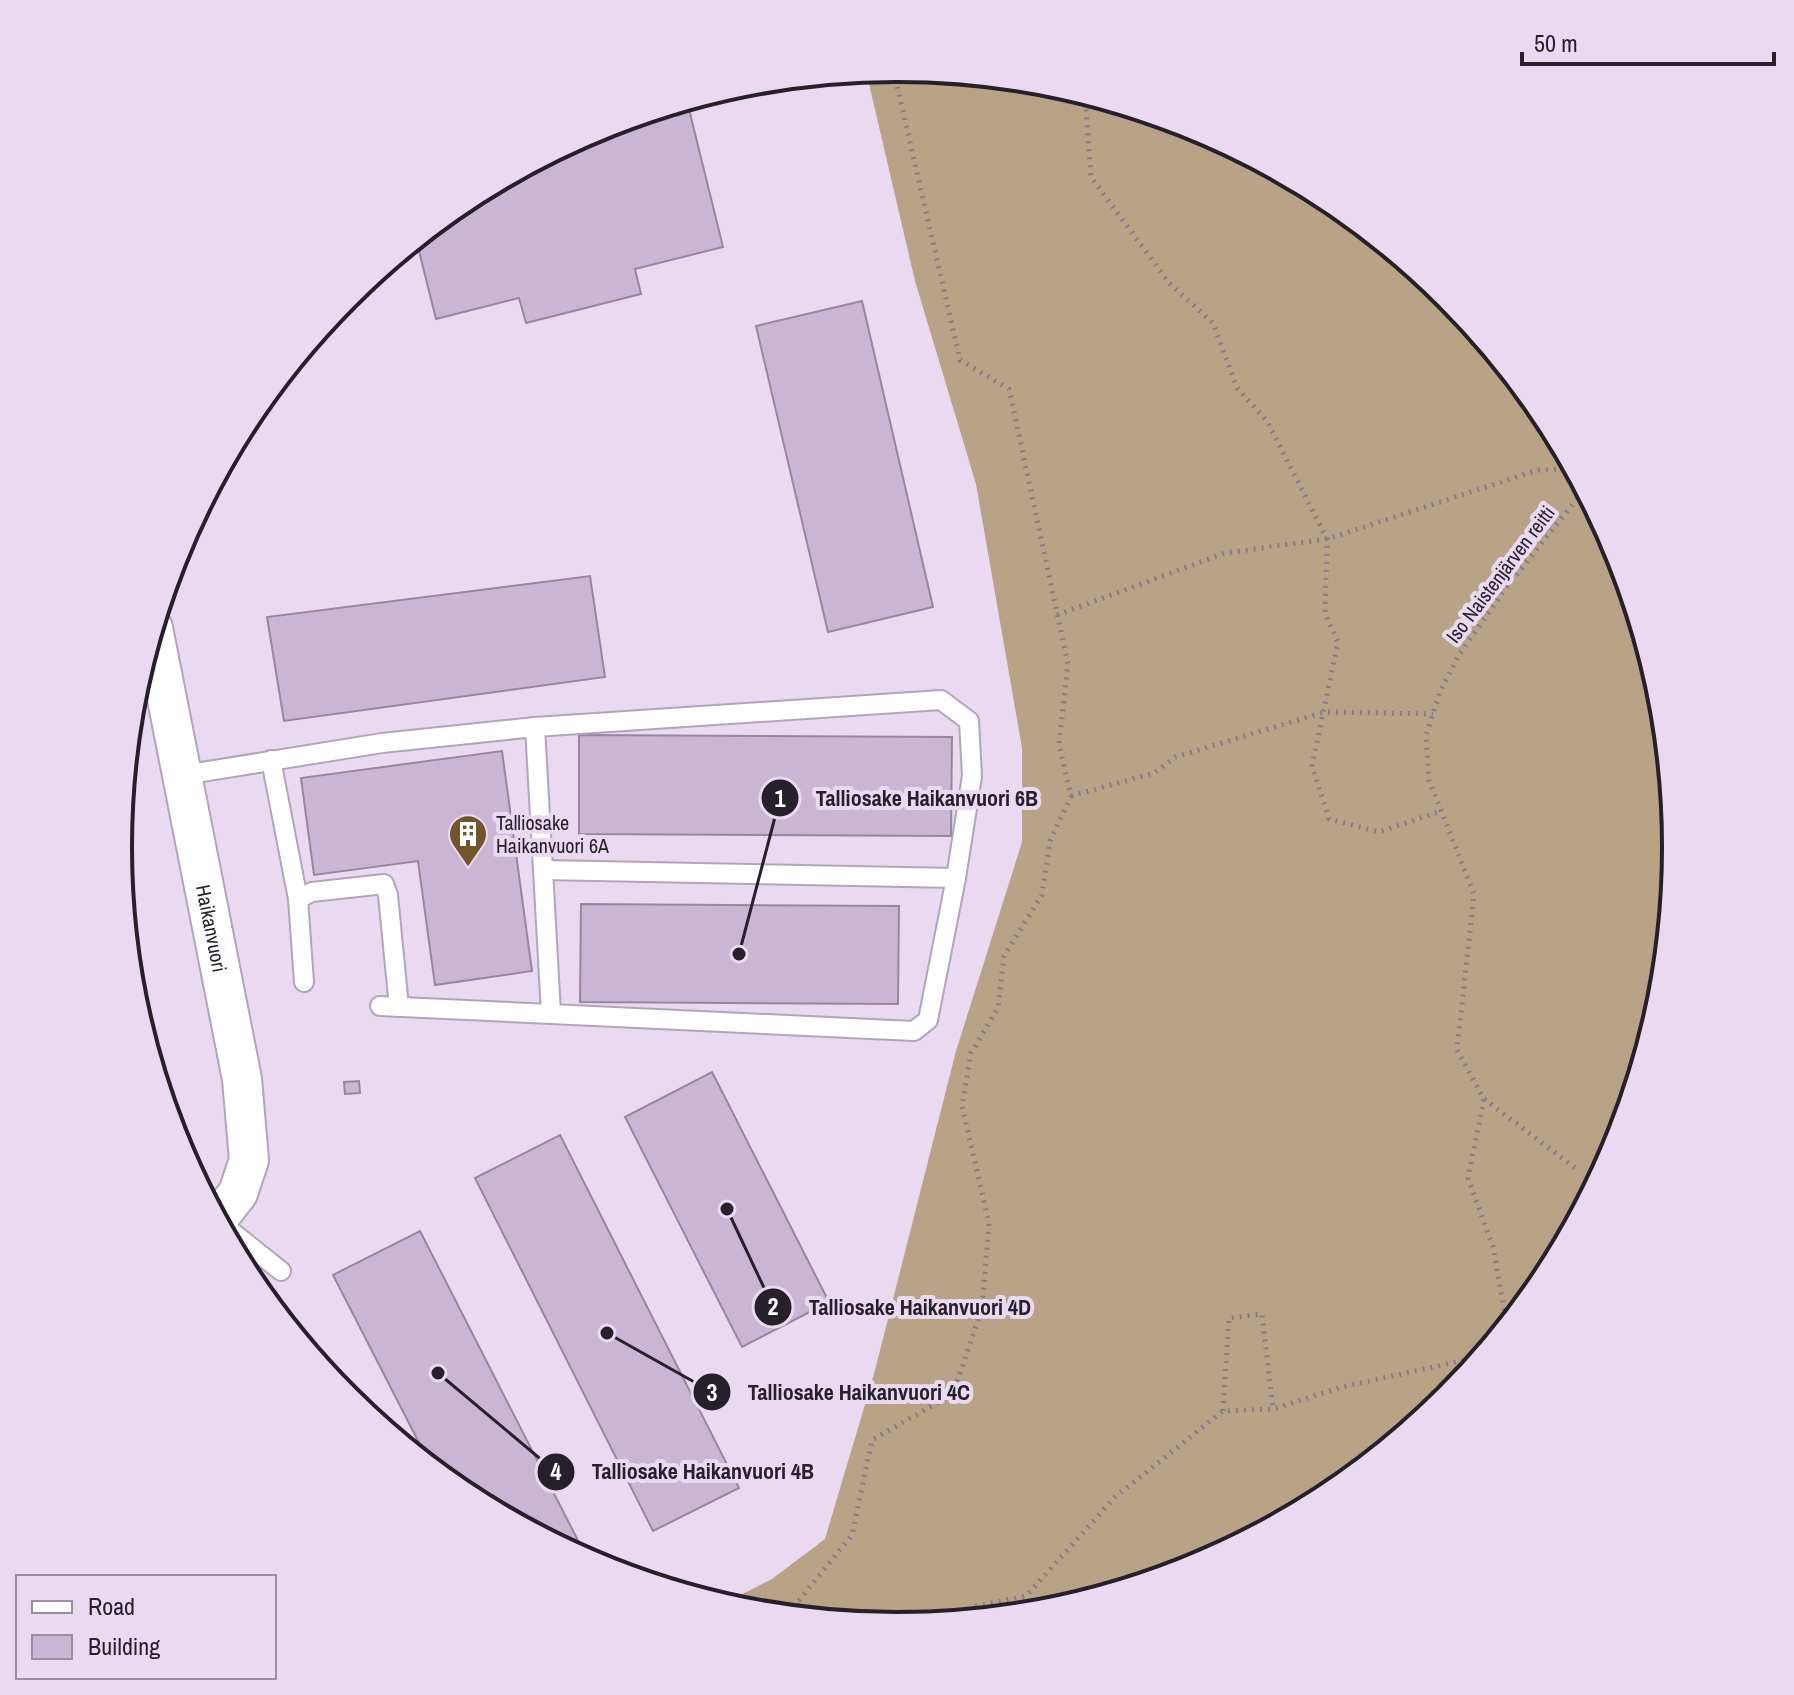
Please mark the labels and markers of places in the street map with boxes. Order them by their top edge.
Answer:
callout: Talliosake Haikanvuori 6B [760,775,1055,821]
place label: Talliosake Haikanvuori 6A [496,809,609,859]
building icon: Talliosake Haikanvuori 6A [447,813,489,868]
callout: Talliosake Haikanvuori 4D [753,1284,1047,1330]
callout: Talliosake Haikanvuori 4C [692,1369,986,1415]
callout: Talliosake Haikanvuori 4B [536,1449,830,1495]

